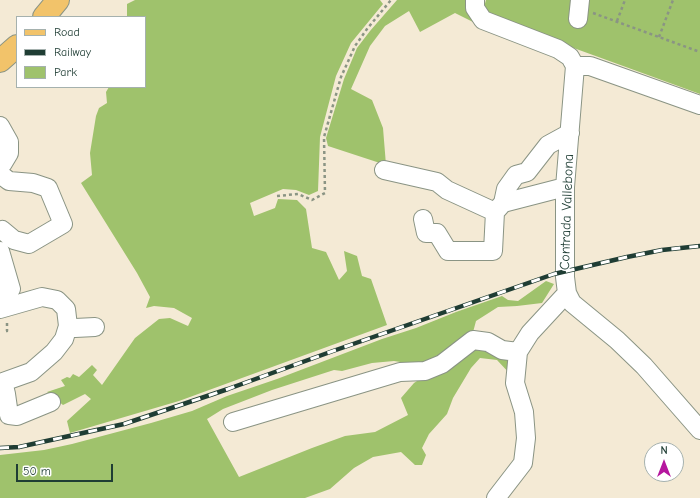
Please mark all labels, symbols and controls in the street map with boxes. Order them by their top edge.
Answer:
legend [16,16,146,88]
text: Road [54,25,80,39]
text: Railway [54,45,91,59]
text: Park [54,65,77,79]
street label: Contrada Vallebona [557,153,577,271]
north arrow [644,442,684,482]
text: N [660,444,668,457]
scale bar [18,456,115,482]
text: 50 m [23,464,51,478]

